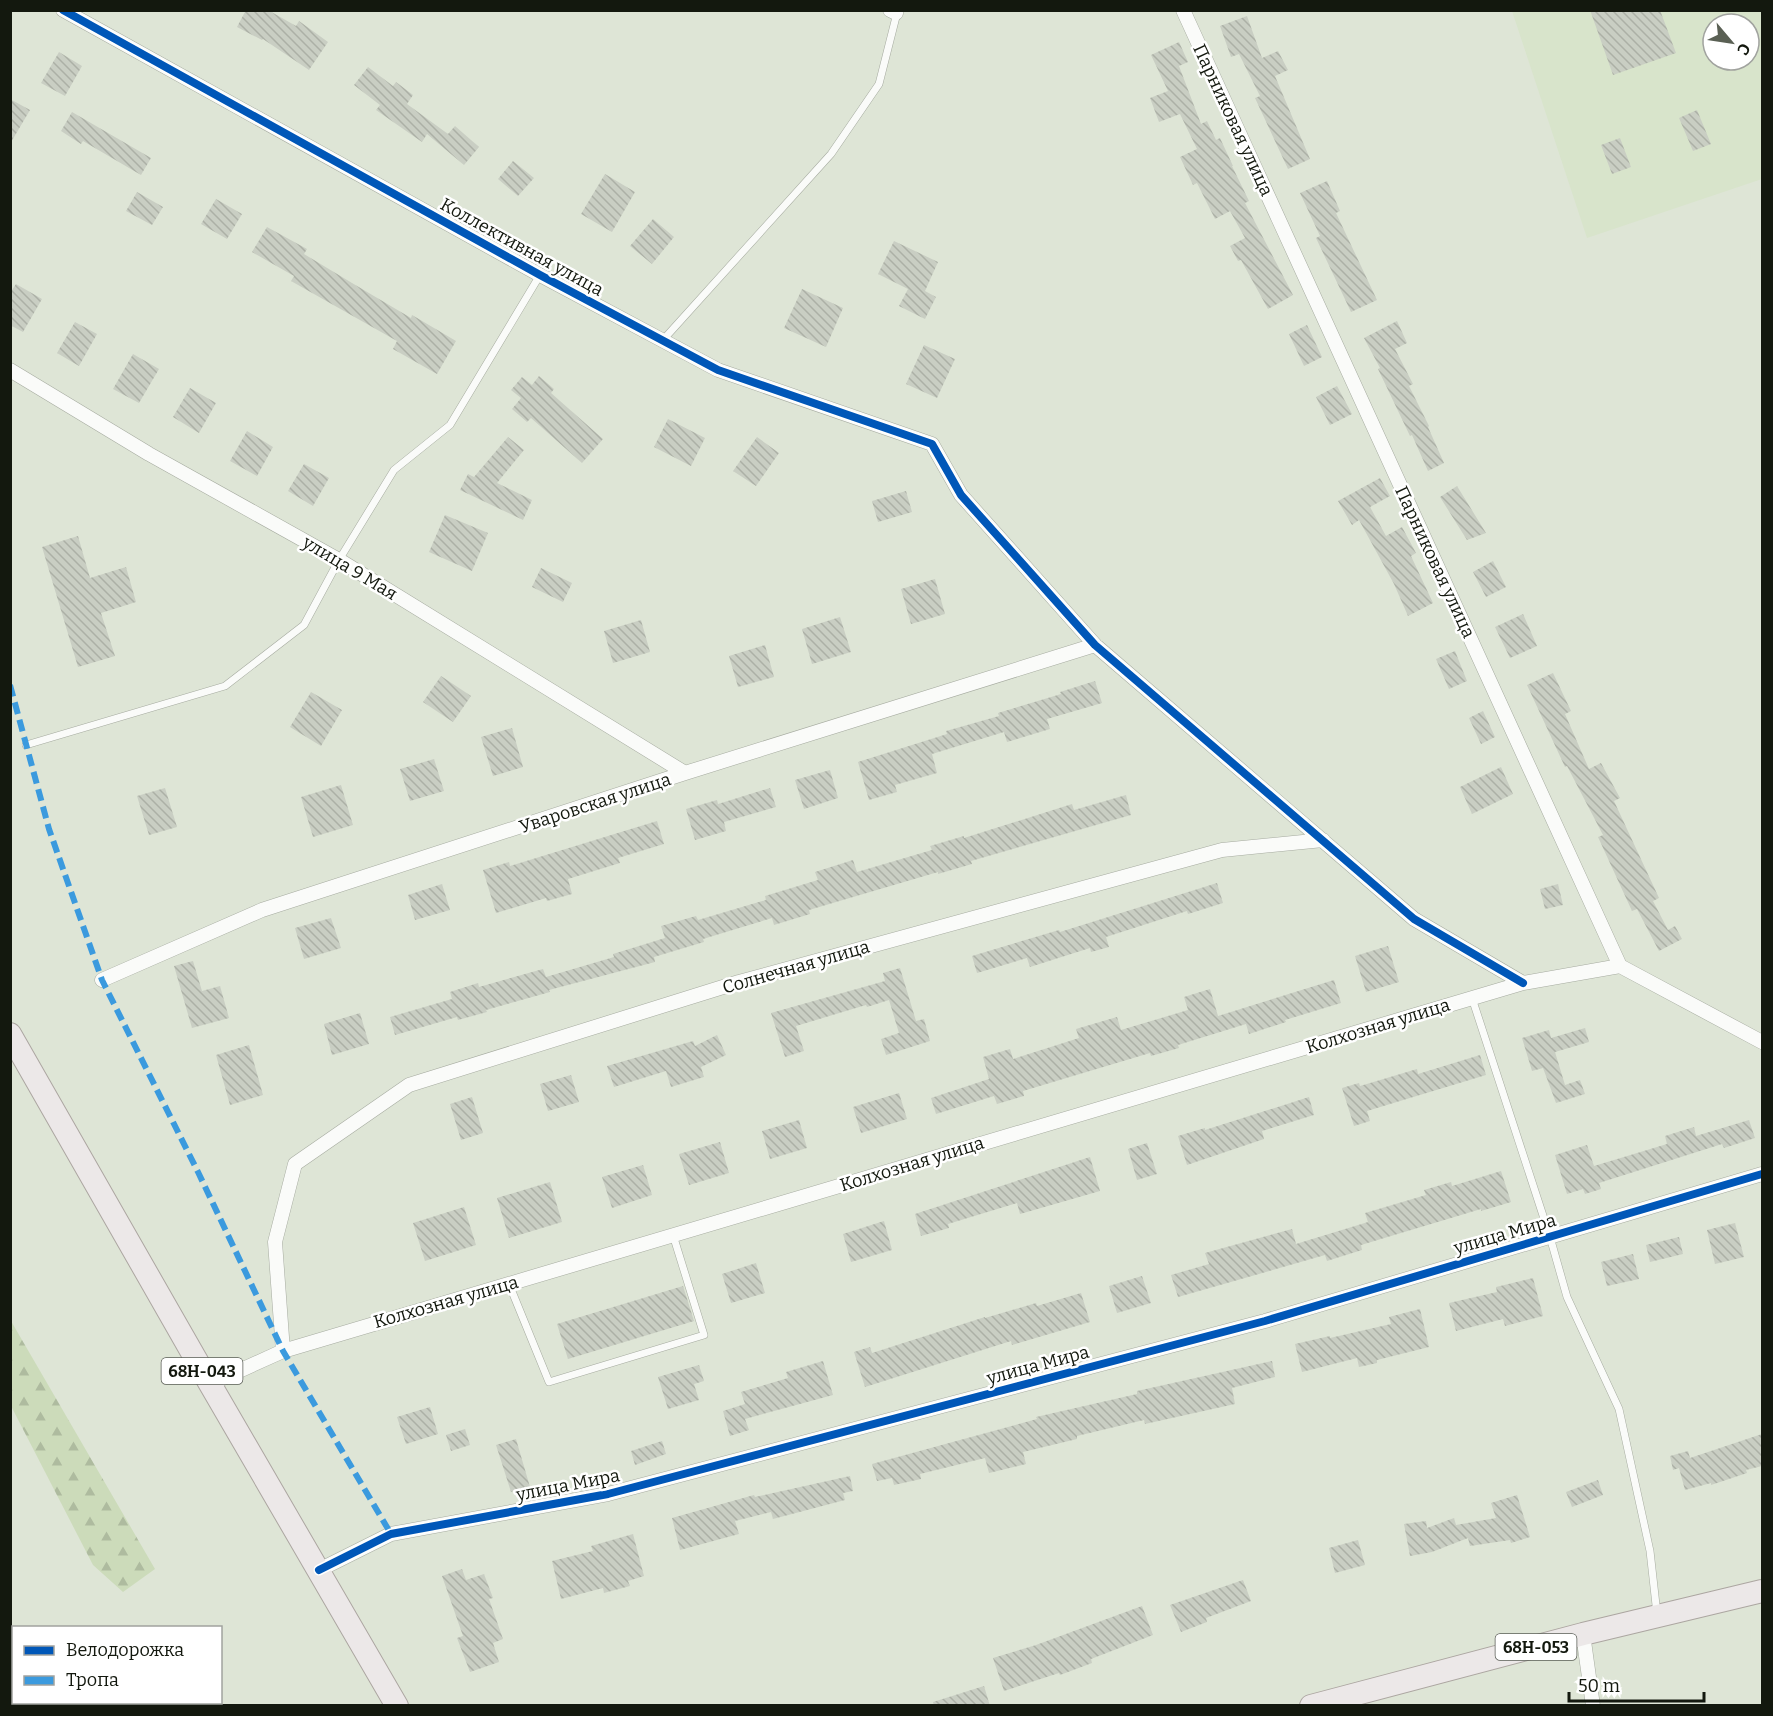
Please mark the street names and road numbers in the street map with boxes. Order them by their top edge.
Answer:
street label: Парниковая улица [1188,41,1278,200]
street label: Коллективная улица [437,193,607,301]
street label: Парниковая улица [1390,483,1480,642]
street label: улица 9 Мая [298,531,401,605]
street label: Уваровская улица [516,768,674,838]
street label: Солнечная улица [720,935,872,999]
street label: Колхозная улица [1303,994,1453,1058]
street label: Колхозная улица [837,1132,987,1196]
street label: улица Мира [1450,1209,1559,1259]
street label: Колхозная улица [371,1271,521,1333]
street label: улица Мира [983,1341,1092,1389]
road number: 68Н-043 [162,1358,242,1384]
street label: улица Мира [513,1464,622,1506]
road number: 68Н-053 [1496,1634,1576,1660]

